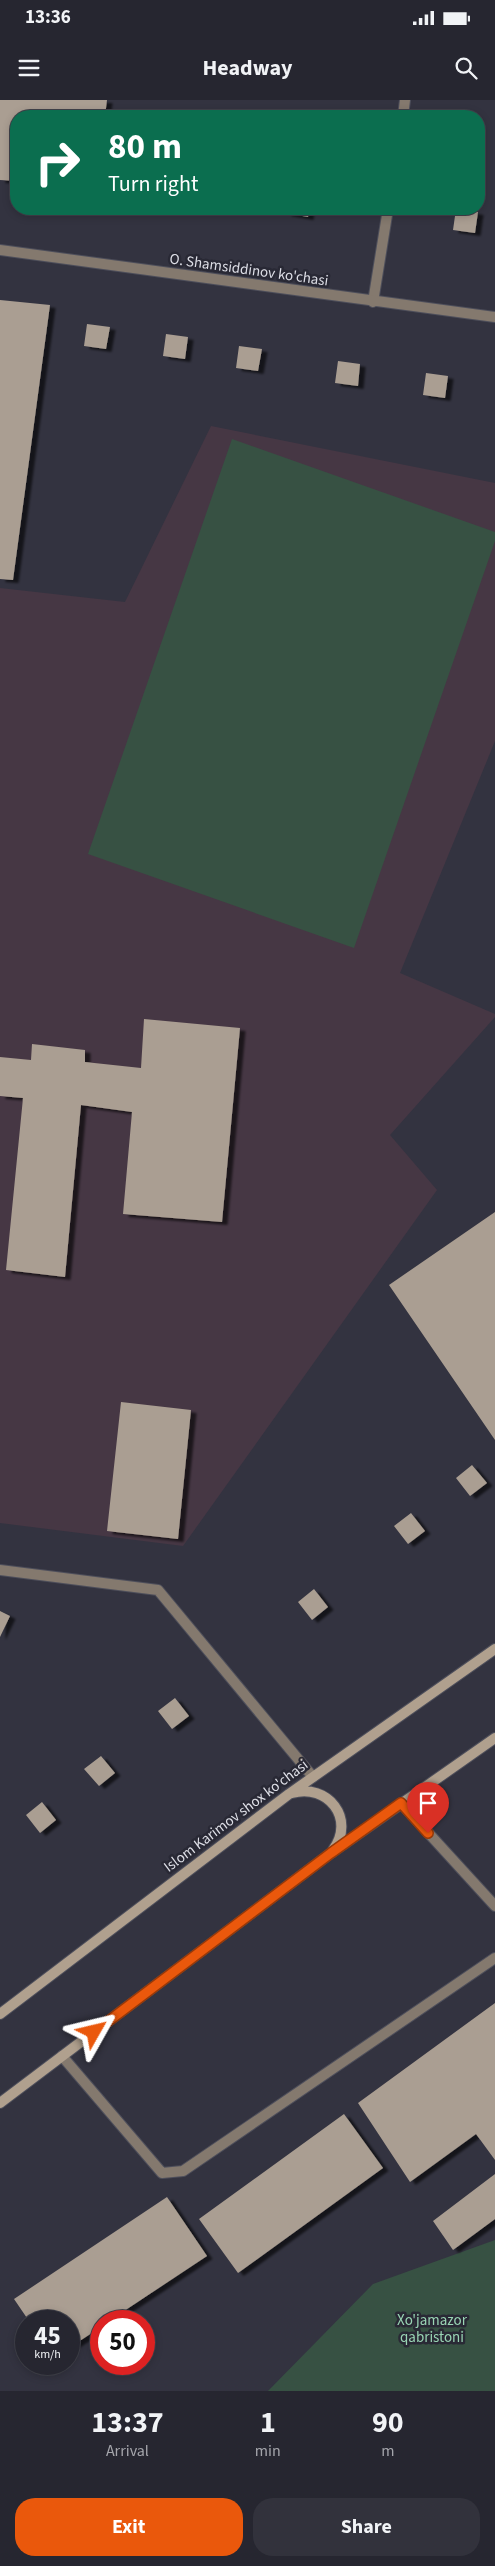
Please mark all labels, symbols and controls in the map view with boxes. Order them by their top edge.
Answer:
text: 13:36 [25,4,71,31]
text: Headway [202,52,293,84]
icon: menu [15,54,43,82]
icon: search [452,54,480,82]
text: 80 m [108,122,182,172]
icon: right [25,130,90,195]
text: Turn right [108,168,198,200]
street label: O. Shamsiddinov ko'chasi [168,248,330,292]
street label: Islom Karimov shox ko'chasi [159,1755,313,1877]
pin [407,1782,449,1833]
icon: arrive [414,1789,442,1817]
position arrow [67,2005,119,2057]
speed limit sign: 50 [90,2310,155,2375]
park label: Xo'jamazor qabristoni [397,2310,468,2348]
text: 45 [34,2318,61,2354]
text: km/h [34,2346,61,2363]
text: 13:37 [91,2401,164,2444]
text: 1 [260,2401,276,2444]
text: 90 [372,2401,404,2444]
text: Arrival [106,2440,149,2462]
text: min [255,2440,281,2462]
text: m [381,2440,395,2462]
button: Exit [15,2498,243,2556]
button: Share [253,2498,480,2556]

